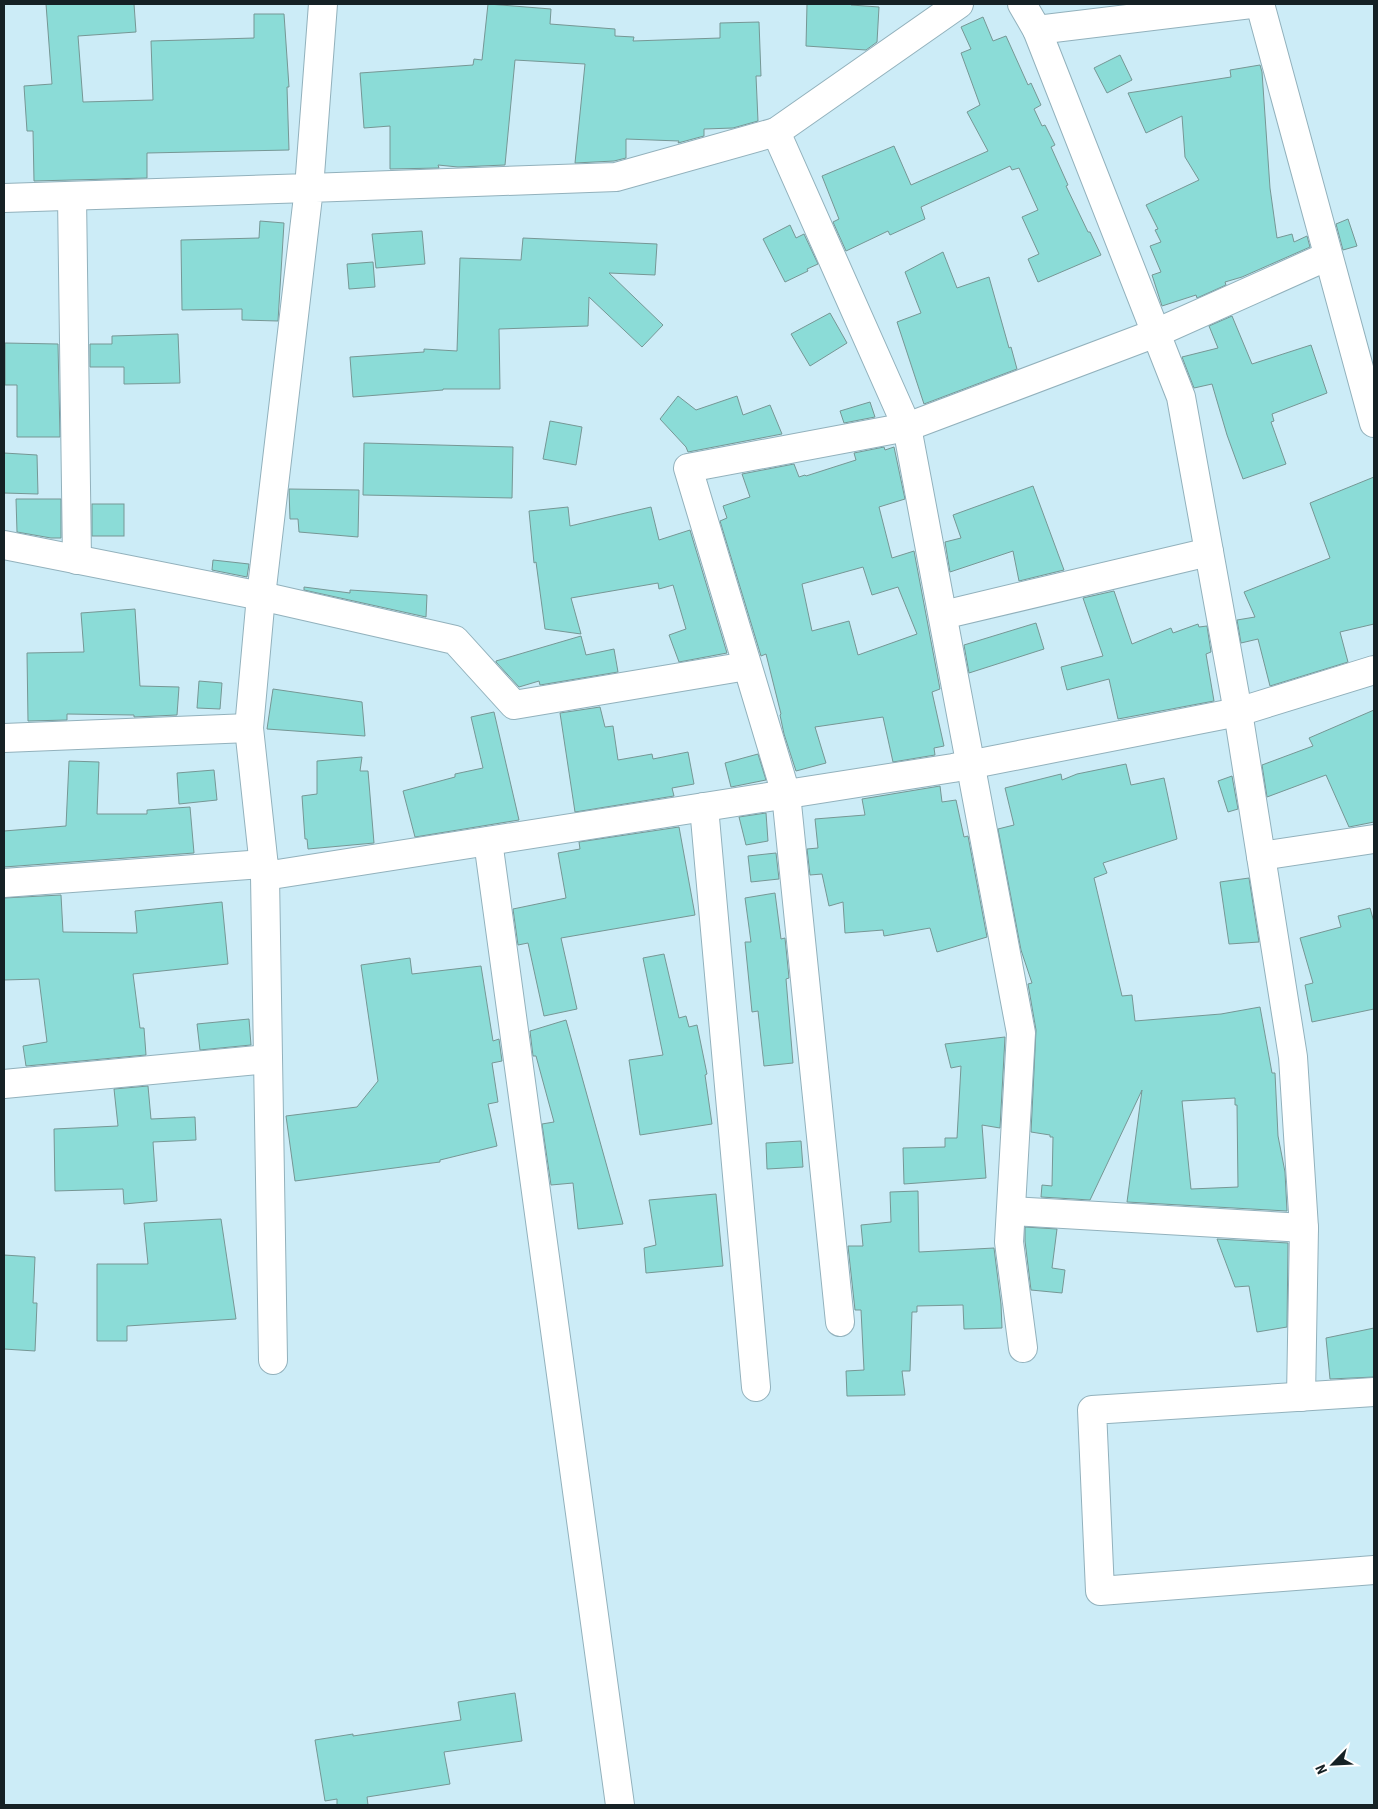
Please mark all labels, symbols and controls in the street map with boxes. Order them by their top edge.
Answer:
north arrow [1308,1739,1358,1789]
text: N [1312,1762,1330,1776]

